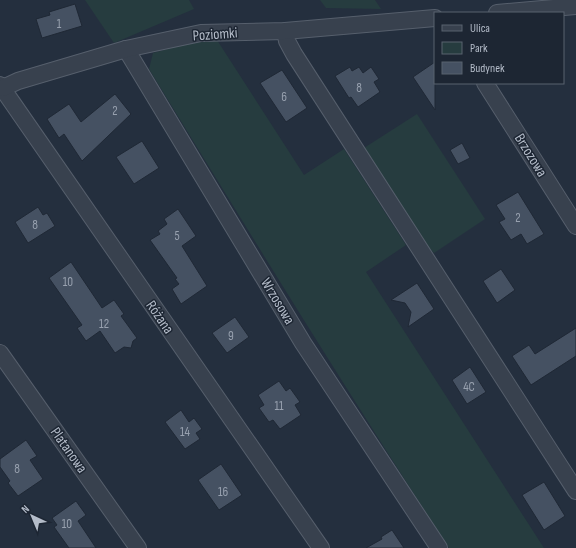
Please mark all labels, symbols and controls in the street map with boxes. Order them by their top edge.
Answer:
legend [434,12,564,84]
house number: 1 [57,16,62,32]
text: Ulica [470,21,490,36]
street label: Poziomki [192,23,238,46]
text: Park [470,41,488,56]
text: Budynek [470,61,505,76]
house number: 8 [356,80,362,96]
house number: 6 [281,89,287,105]
house number: 2 [112,103,118,119]
street label: Brzozowa [510,130,551,181]
house number: 2 [515,210,521,226]
house number: 8 [32,217,38,233]
house number: 5 [174,228,180,244]
house number: 10 [63,274,73,290]
street label: Wrzosowa [256,275,299,328]
street label: Różana [141,297,178,338]
house number: 12 [99,316,109,332]
house number: 9 [228,328,234,344]
house number: 4C [463,379,475,395]
house number: 11 [274,398,284,414]
street label: Platanowa [46,424,91,477]
house number: 14 [180,424,191,440]
house number: 8 [14,461,20,477]
house number: 16 [218,484,228,500]
north arrow [12,496,52,536]
text: N [19,502,32,516]
house number: 10 [62,516,72,532]

